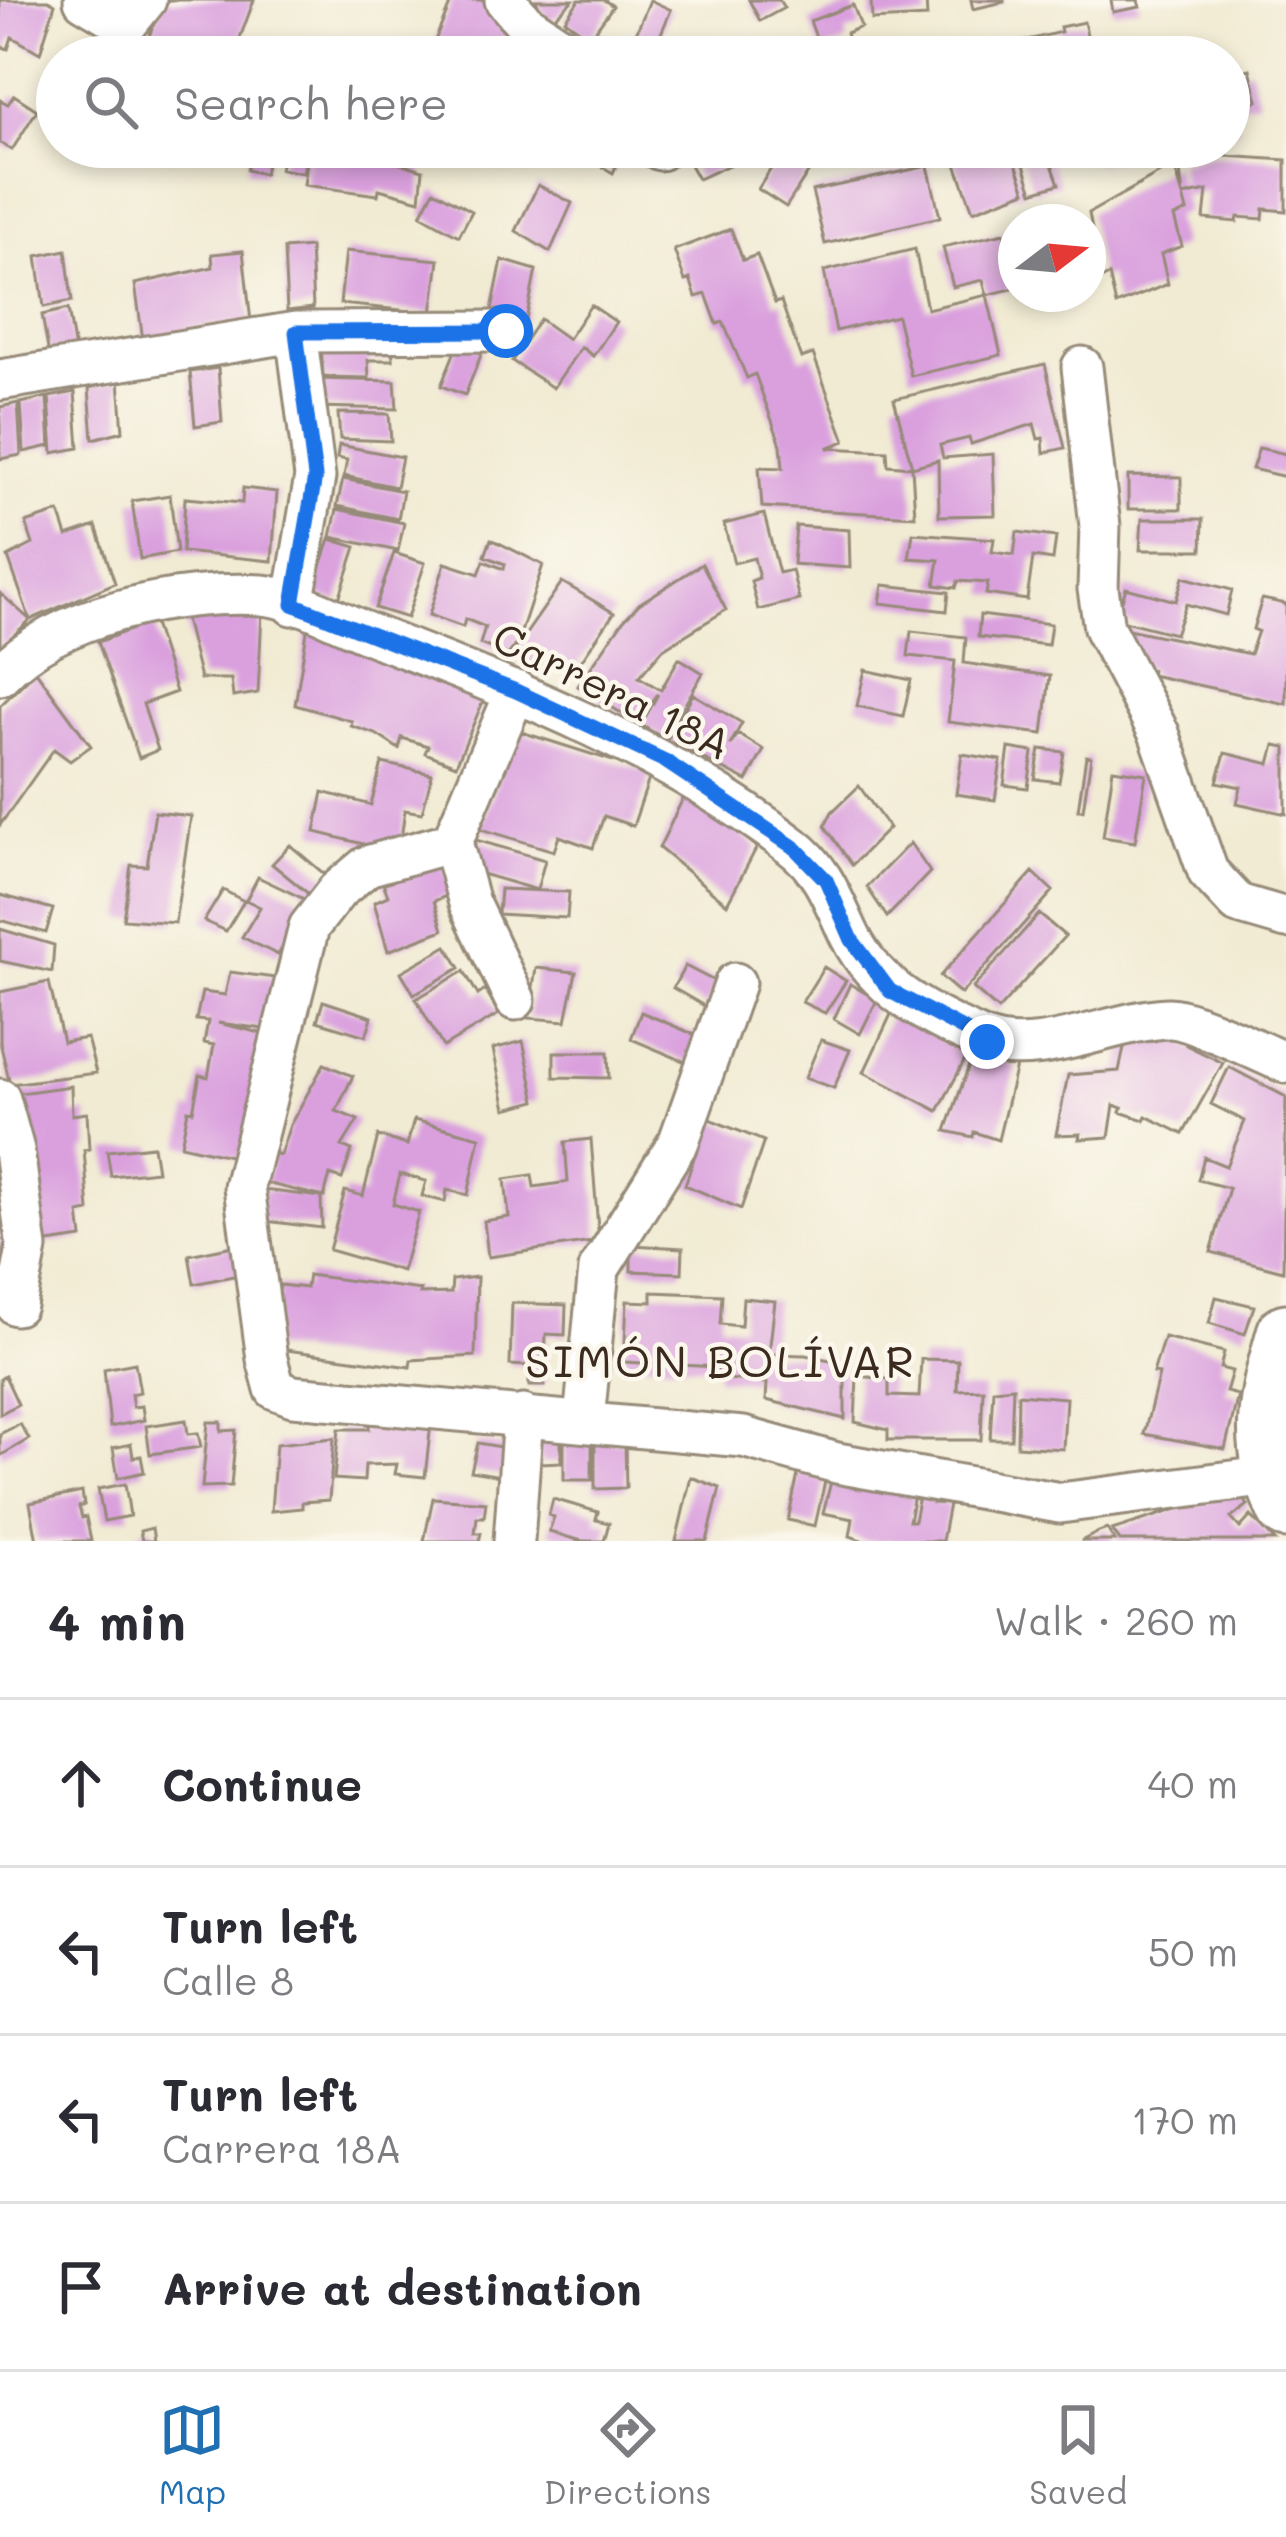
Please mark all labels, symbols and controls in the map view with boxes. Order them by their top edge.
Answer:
search box [36,36,1250,168]
icon: search [78,69,144,135]
text: Search here [174,73,448,131]
north arrow [998,204,1106,312]
route start [479,304,533,358]
street label: Carrera 18A [485,608,741,771]
route end [960,1015,1014,1069]
district label: SIMÓN BOLÍVAR [525,1331,917,1389]
text: 4 min [48,1586,186,1653]
text: Walk · 260 m [994,1594,1238,1645]
icon: ahead [48,1750,114,1816]
text: Continue [162,1754,362,1812]
text: 40 m [1147,1757,1238,1808]
text: Turn left [162,1896,358,1954]
icon: left [48,1918,114,1984]
text: 50 m [1148,1925,1238,1976]
text: Calle 8 [162,1954,294,2005]
text: Turn left [162,2064,358,2122]
icon: left [48,2086,114,2152]
text: 170 m [1131,2093,1238,2144]
text: Carrera 18A [162,2122,402,2173]
icon: arrive [48,2254,114,2320]
text: Arrive at destination [162,2258,642,2316]
tab: Map [159,2397,226,2512]
tab: Directions [544,2397,711,2512]
tab: Saved [1029,2397,1127,2512]

